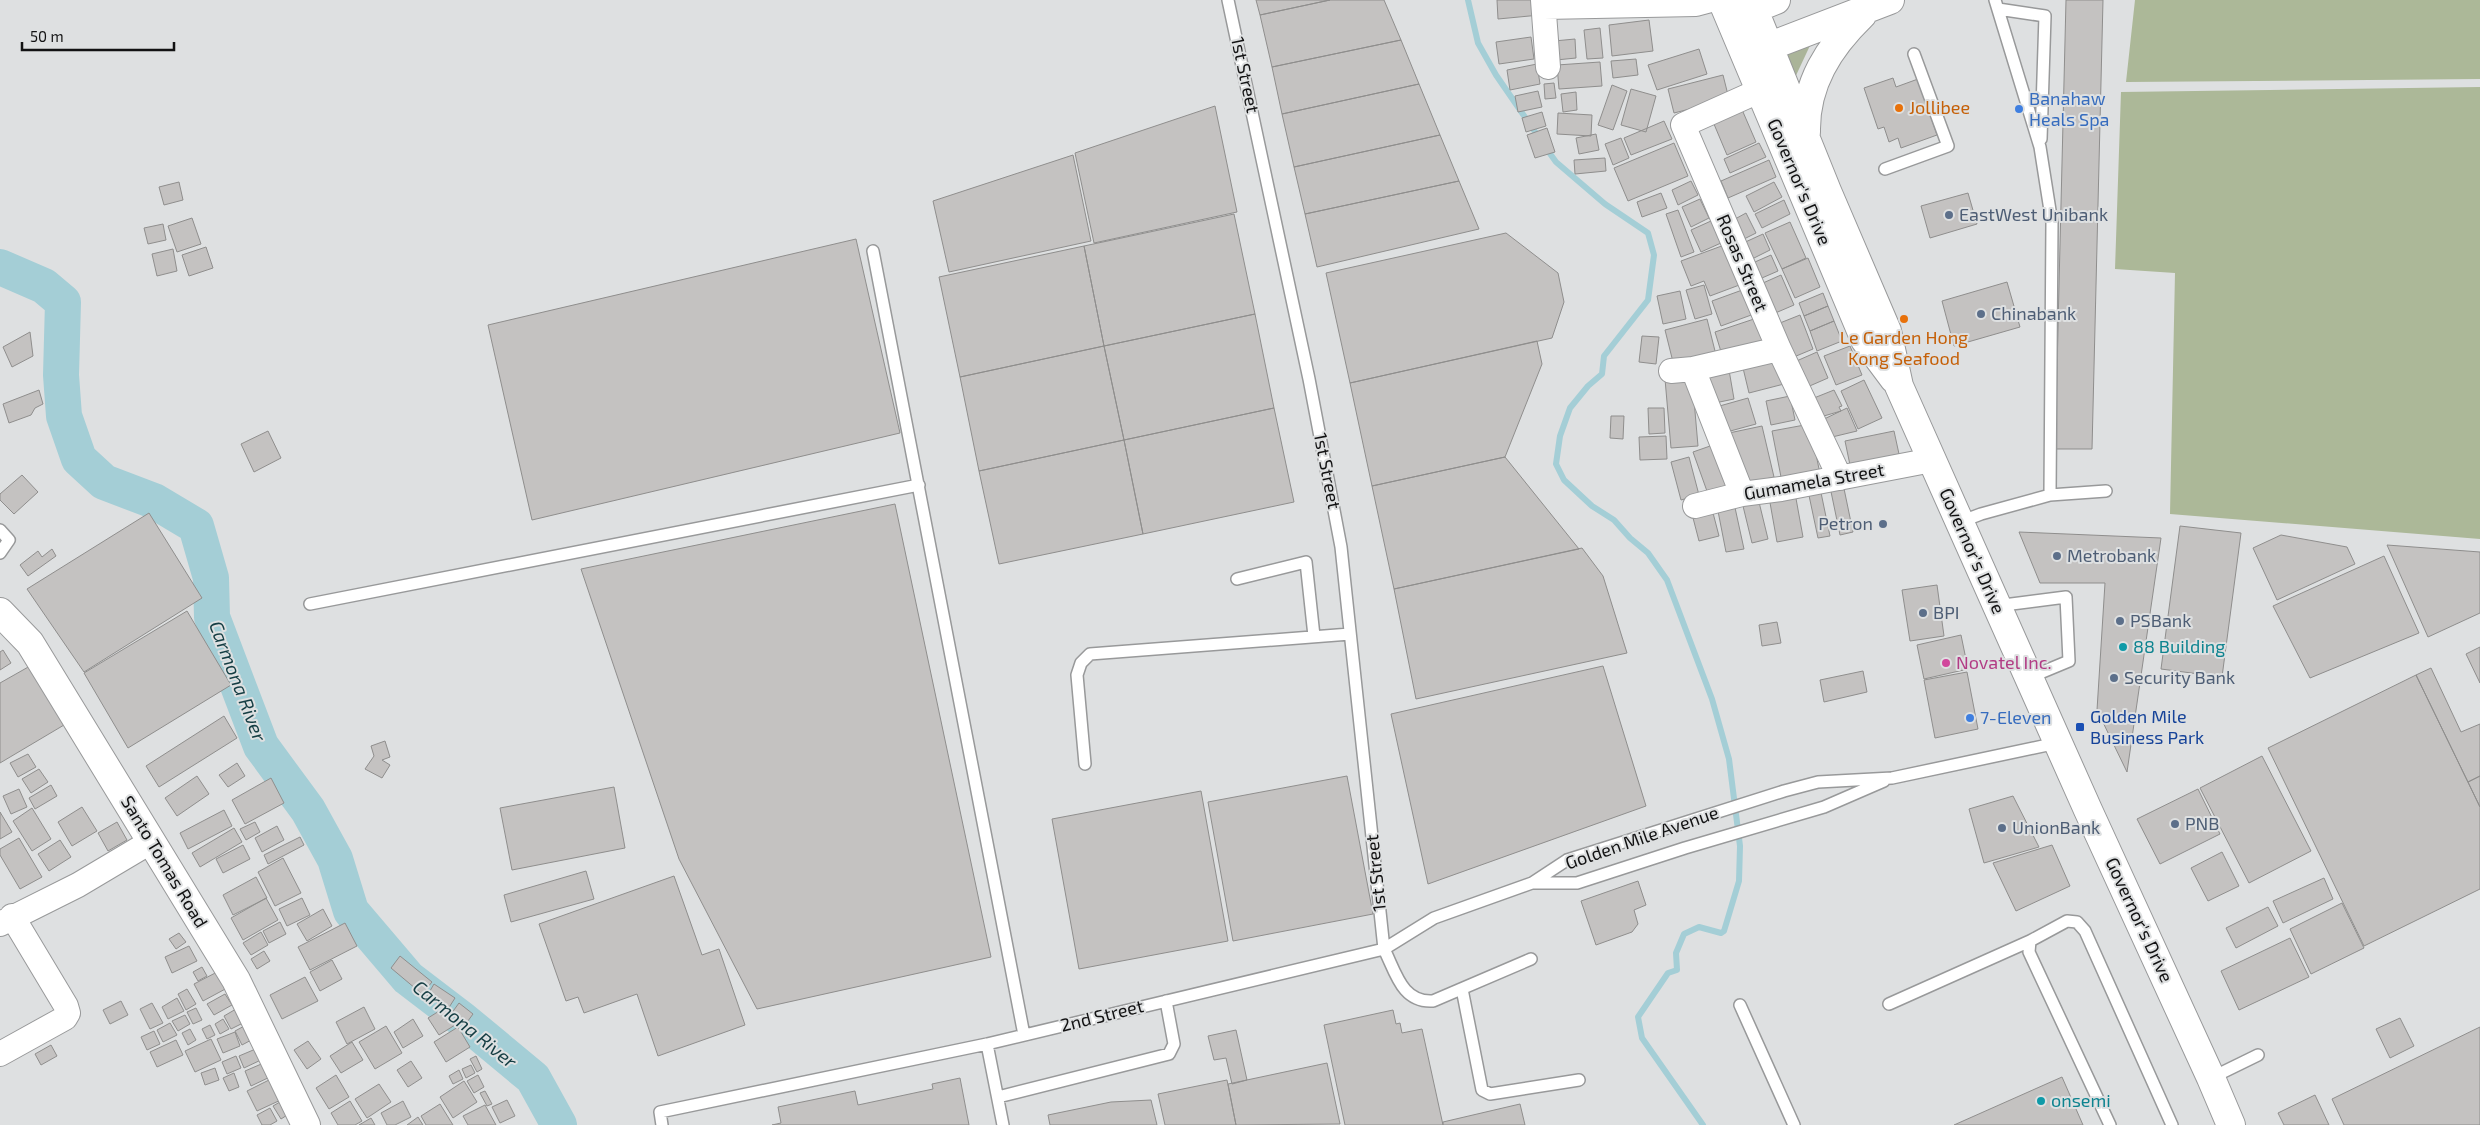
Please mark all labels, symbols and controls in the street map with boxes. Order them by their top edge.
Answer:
scale bar [22,20,175,52]
text: 50 m [30,27,64,45]
street label: 1st Street [1227,35,1265,115]
place label: Banahaw Heals Spa [2029,87,2110,130]
place label: Jollibee [1909,96,1970,118]
marker: Jollibee [1893,102,1905,114]
marker: Banahaw Heals Spa [2013,103,2025,115]
street label: Governor's Drive [1763,115,1836,248]
place label: EastWest Unibank [1959,203,2108,225]
marker: EastWest Unibank [1943,209,1955,221]
street label: Rosas Street [1713,211,1773,315]
place label: Chinabank [1991,302,2076,324]
marker: Chinabank [1975,308,1987,320]
marker: Le Garden Hong Kong Seafood [1898,313,1910,325]
place label: Le Garden Hong Kong Seafood [1840,326,1968,369]
street label: 1st Street [1310,431,1346,511]
street label: Gumamela Street [1742,458,1886,504]
street label: Governor's Drive [1935,484,2010,617]
place label: Petron [1818,512,1873,534]
marker: Petron [1877,518,1889,530]
place label: Metrobank [2067,544,2156,566]
marker: Metrobank [2051,550,2063,562]
place label: BPI [1933,601,1960,623]
marker: BPI [1917,607,1929,619]
place label: PSBank [2130,609,2191,631]
marker: PSBank [2114,615,2126,627]
water label: Carmona River [205,618,272,745]
place label: 88 Building [2133,635,2225,657]
marker: 88 Building [2117,641,2129,653]
place label: Novatel Inc. [1956,651,2052,673]
marker: Novatel Inc. [1940,657,1952,669]
place label: Security Bank [2124,666,2235,688]
marker: Security Bank [2108,672,2120,684]
place label: Golden Mile Business Park [2090,705,2204,748]
place label: 7-Eleven [1980,706,2052,728]
marker: 7-Eleven [1964,712,1976,724]
marker: Golden Mile Business Park [2074,721,2086,733]
street label: Santo Tomas Road [117,792,213,931]
street label: Golden Mile Avenue [1562,801,1721,874]
place label: PNB [2185,812,2219,834]
place label: UnionBank [2012,816,2100,838]
marker: PNB [2169,818,2181,830]
marker: UnionBank [1996,822,2008,834]
street label: 1st Street [1360,833,1390,913]
street label: Governor's Drive [2101,854,2178,986]
water label: Carmona River [409,975,522,1073]
street label: 2nd Street [1058,994,1146,1036]
place label: onsemi [2051,1089,2111,1111]
marker: onsemi [2035,1095,2047,1107]

